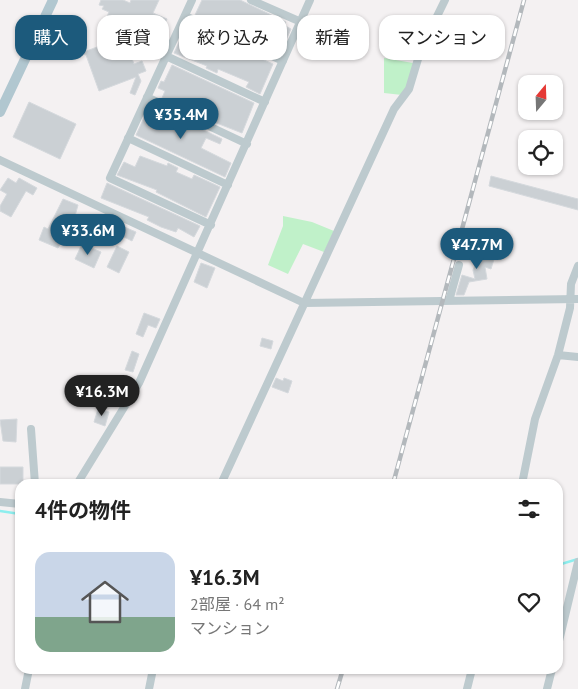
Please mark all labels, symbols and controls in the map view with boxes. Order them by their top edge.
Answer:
chip: 購入 [15,15,87,60]
chip: 賃貸 [97,15,169,60]
chip: 絞り込み [179,15,287,60]
chip: 新着 [297,15,369,60]
chip: マンション [379,15,505,60]
north arrow [518,75,562,120]
map controls [518,75,563,175]
pin: ¥35.4M [140,98,222,140]
text: ¥35.4M [154,104,208,124]
button: locate [518,130,563,175]
pin: ¥33.6M [47,214,129,256]
text: ¥33.6M [61,220,115,240]
pin: ¥47.7M [436,228,518,270]
text: ¥47.7M [451,234,503,254]
pin: ¥16.3M [61,374,143,417]
text: ¥16.3M [75,381,129,401]
icon: filters [515,495,543,523]
text: 4件の物件 [35,497,131,524]
text: ¥16.3M [190,564,260,591]
icon: home [75,572,135,632]
icon: heart [515,588,543,616]
text: 2部屋 · 64 m² [190,594,285,614]
text: マンション [190,618,270,638]

